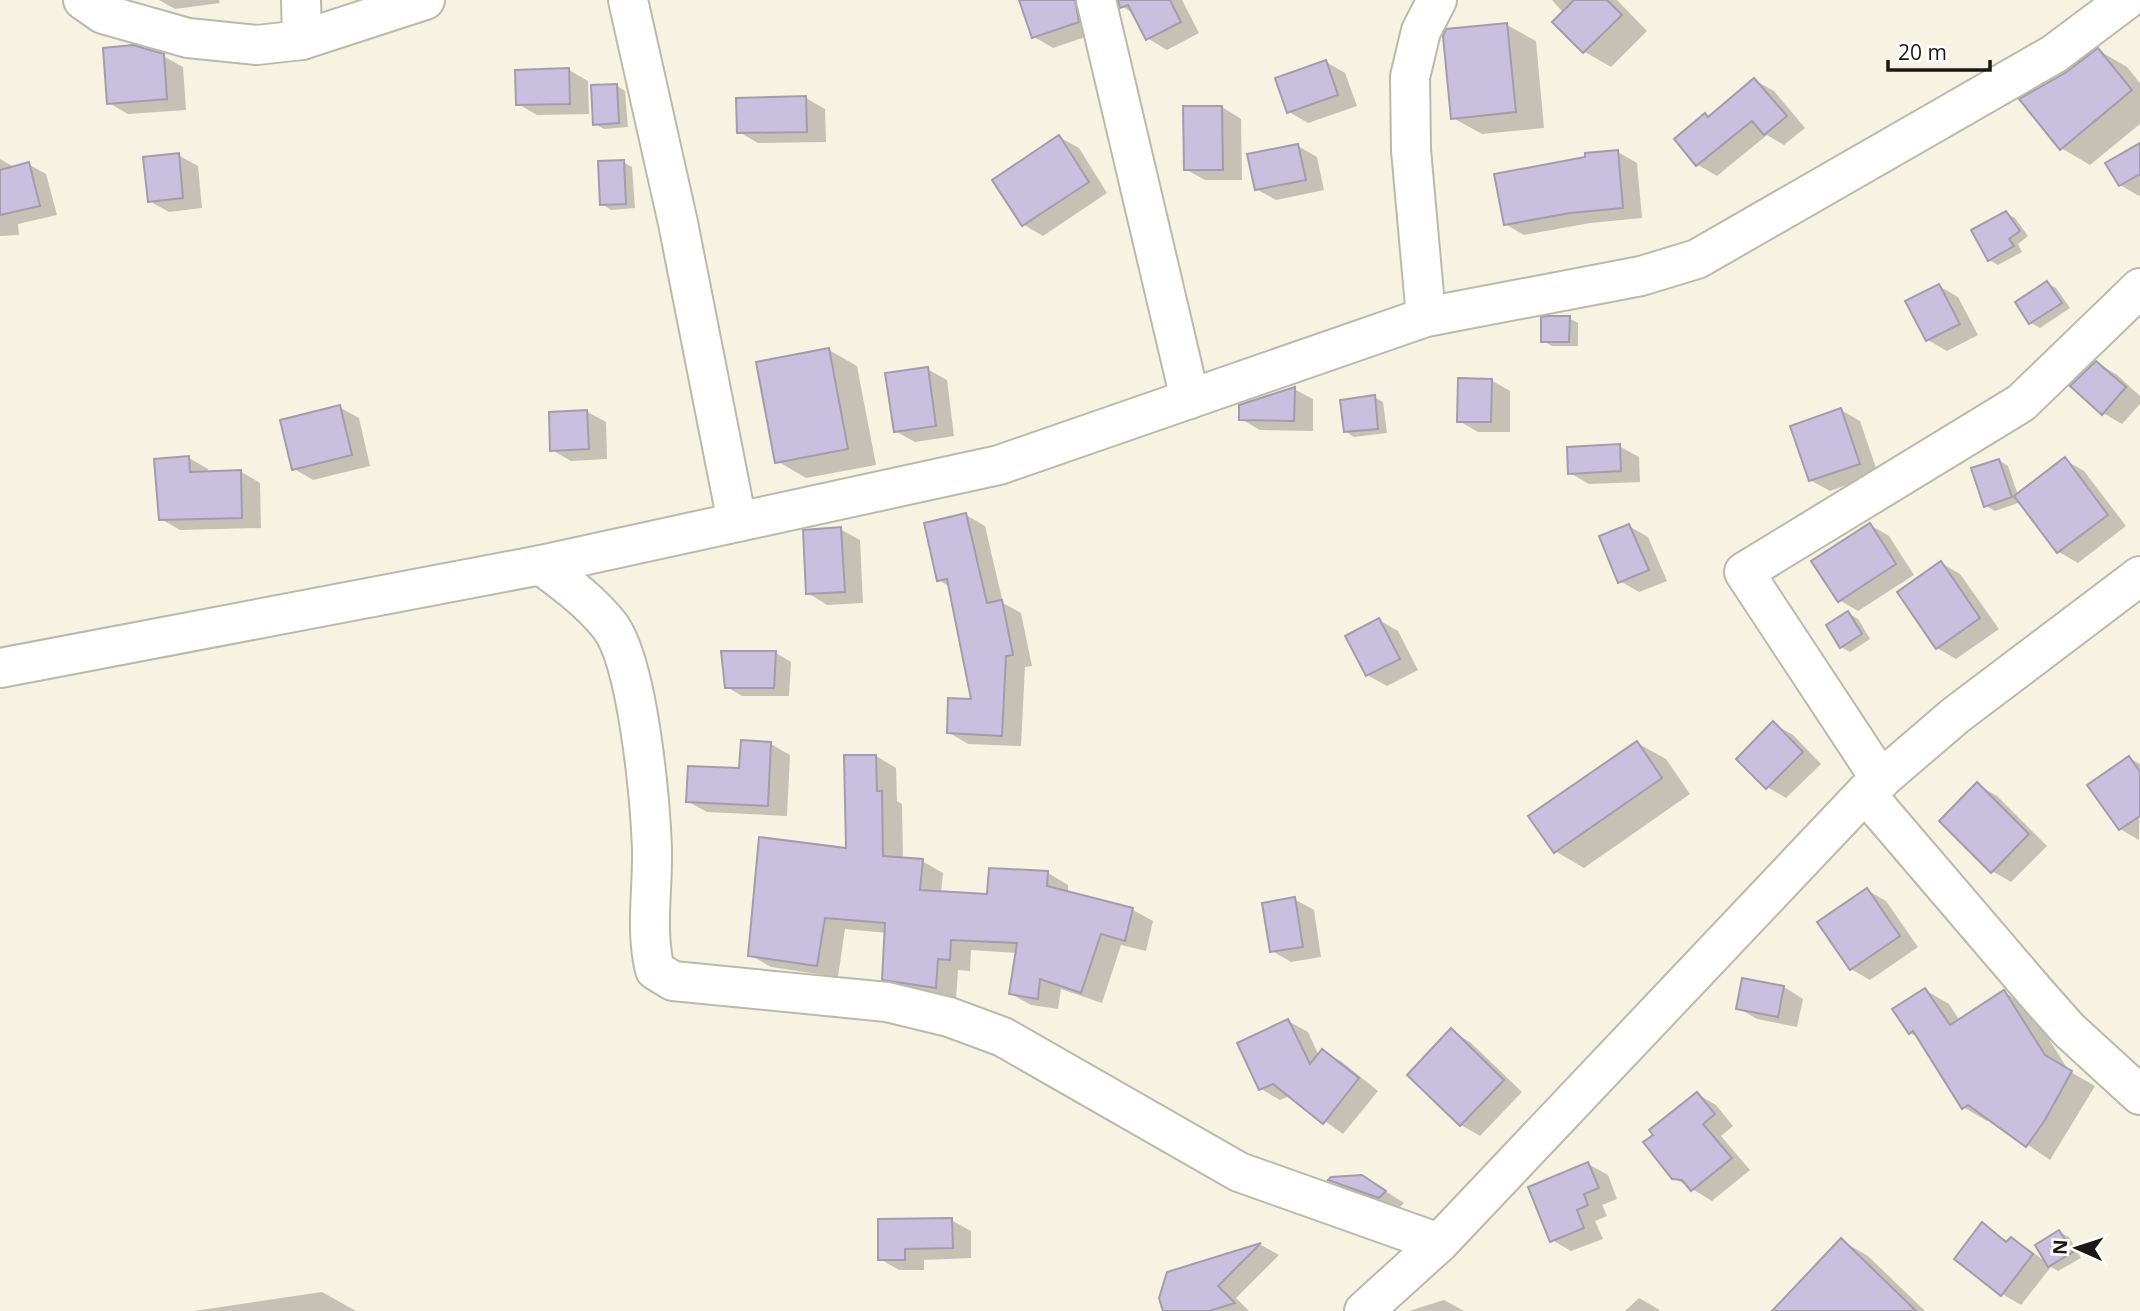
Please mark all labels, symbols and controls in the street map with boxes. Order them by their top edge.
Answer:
scale bar [1888,28,1990,72]
text: 20 m [1898,38,1947,66]
north arrow [2042,1213,2112,1283]
text: N [2047,1239,2073,1256]

